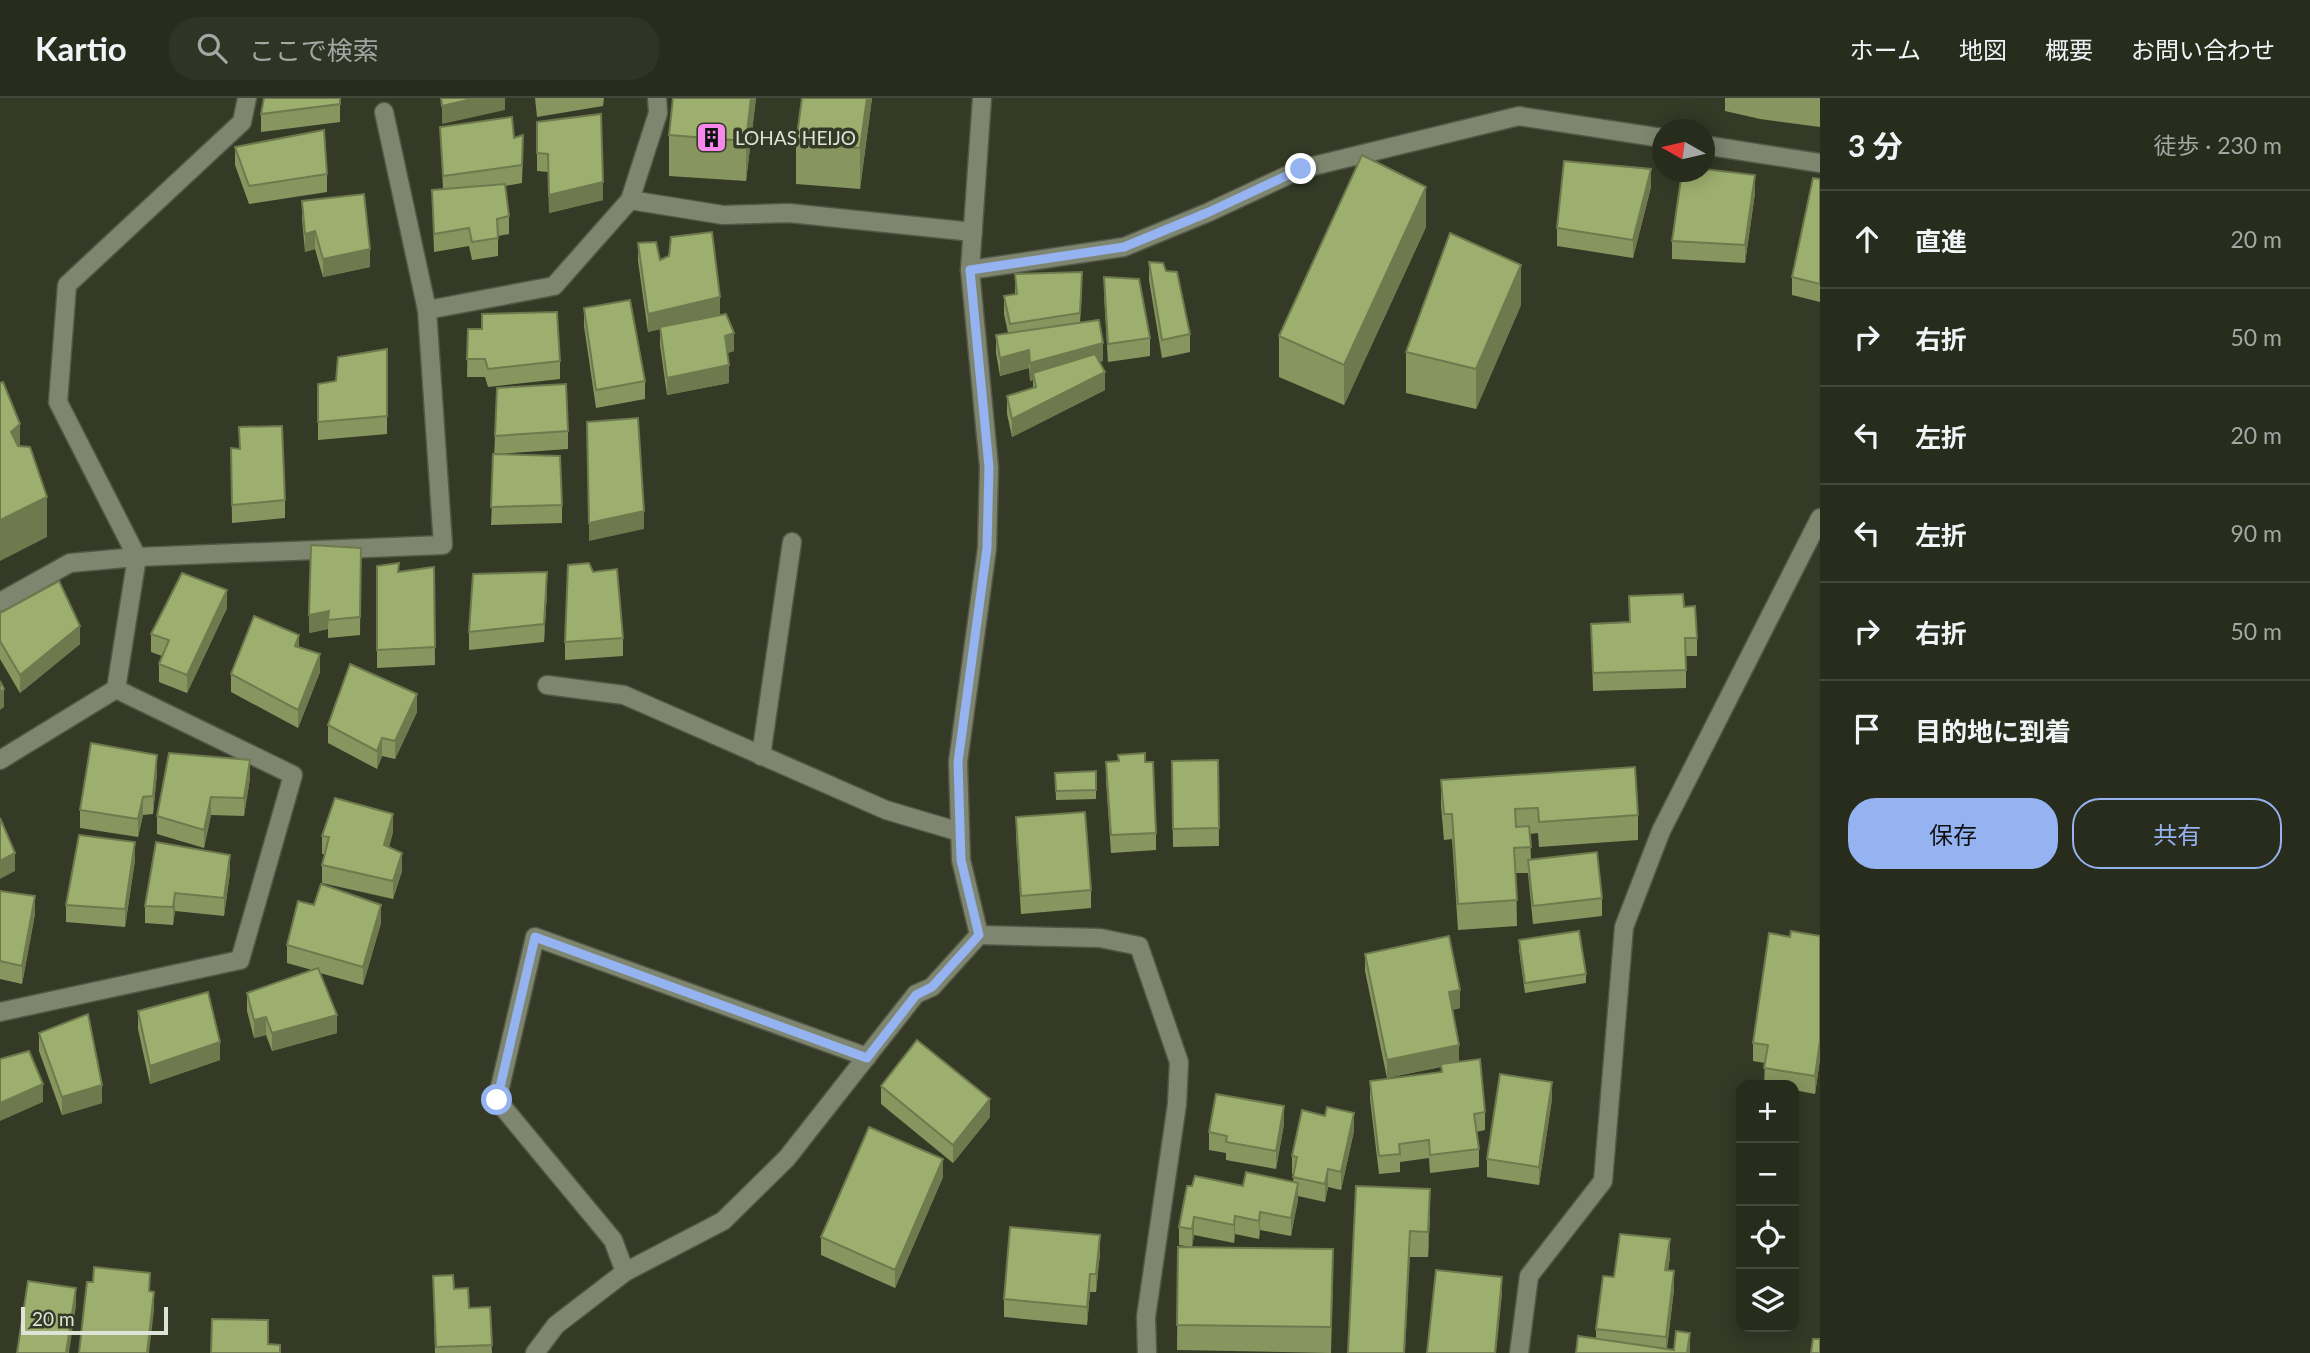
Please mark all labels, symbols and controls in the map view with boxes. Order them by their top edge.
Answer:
search box [169,17,659,80]
text: Kartio [35,28,127,68]
icon: search [193,29,231,67]
text: ここで検索 [249,34,379,66]
text: ホーム [1850,35,1921,64]
text: 地図 [1959,35,2007,64]
text: 概要 [2045,35,2093,64]
text: お問い合わせ [2131,35,2275,64]
north arrow [1652,119,1715,182]
building icon: LOHAS HEIJO [695,120,729,154]
place label: LOHAS HEIJO [735,126,856,149]
text: 3 分 [1848,127,1903,163]
text: 徒歩 · 230 m [2153,131,2282,159]
route end [1285,153,1316,184]
icon: ahead [1848,220,1886,258]
text: 直進 [1915,225,1967,257]
text: 20 m [2231,225,2282,253]
icon: right [1848,318,1886,356]
text: 右折 [1915,323,1967,355]
text: 50 m [2231,323,2282,351]
icon: left [1848,416,1886,454]
text: 左折 [1915,421,1967,453]
text: 20 m [2231,421,2282,449]
icon: left [1848,514,1886,552]
text: 左折 [1915,519,1967,551]
text: 90 m [2231,519,2282,547]
icon: right [1848,612,1886,650]
text: 右折 [1915,617,1967,649]
text: 50 m [2231,617,2282,645]
icon: arrive [1848,710,1886,748]
text: 目的地に到着 [1915,715,2071,747]
button: 保存 [1848,798,2058,869]
button: 共有 [2072,798,2282,869]
map controls [1736,1080,1799,1332]
button: + [1736,1080,1799,1143]
route start [481,1084,512,1115]
button: − [1736,1143,1799,1206]
button: locate [1736,1206,1799,1269]
button: layers [1736,1269,1799,1332]
scale bar [21,1304,168,1336]
text: 20 m [32,1307,75,1330]

